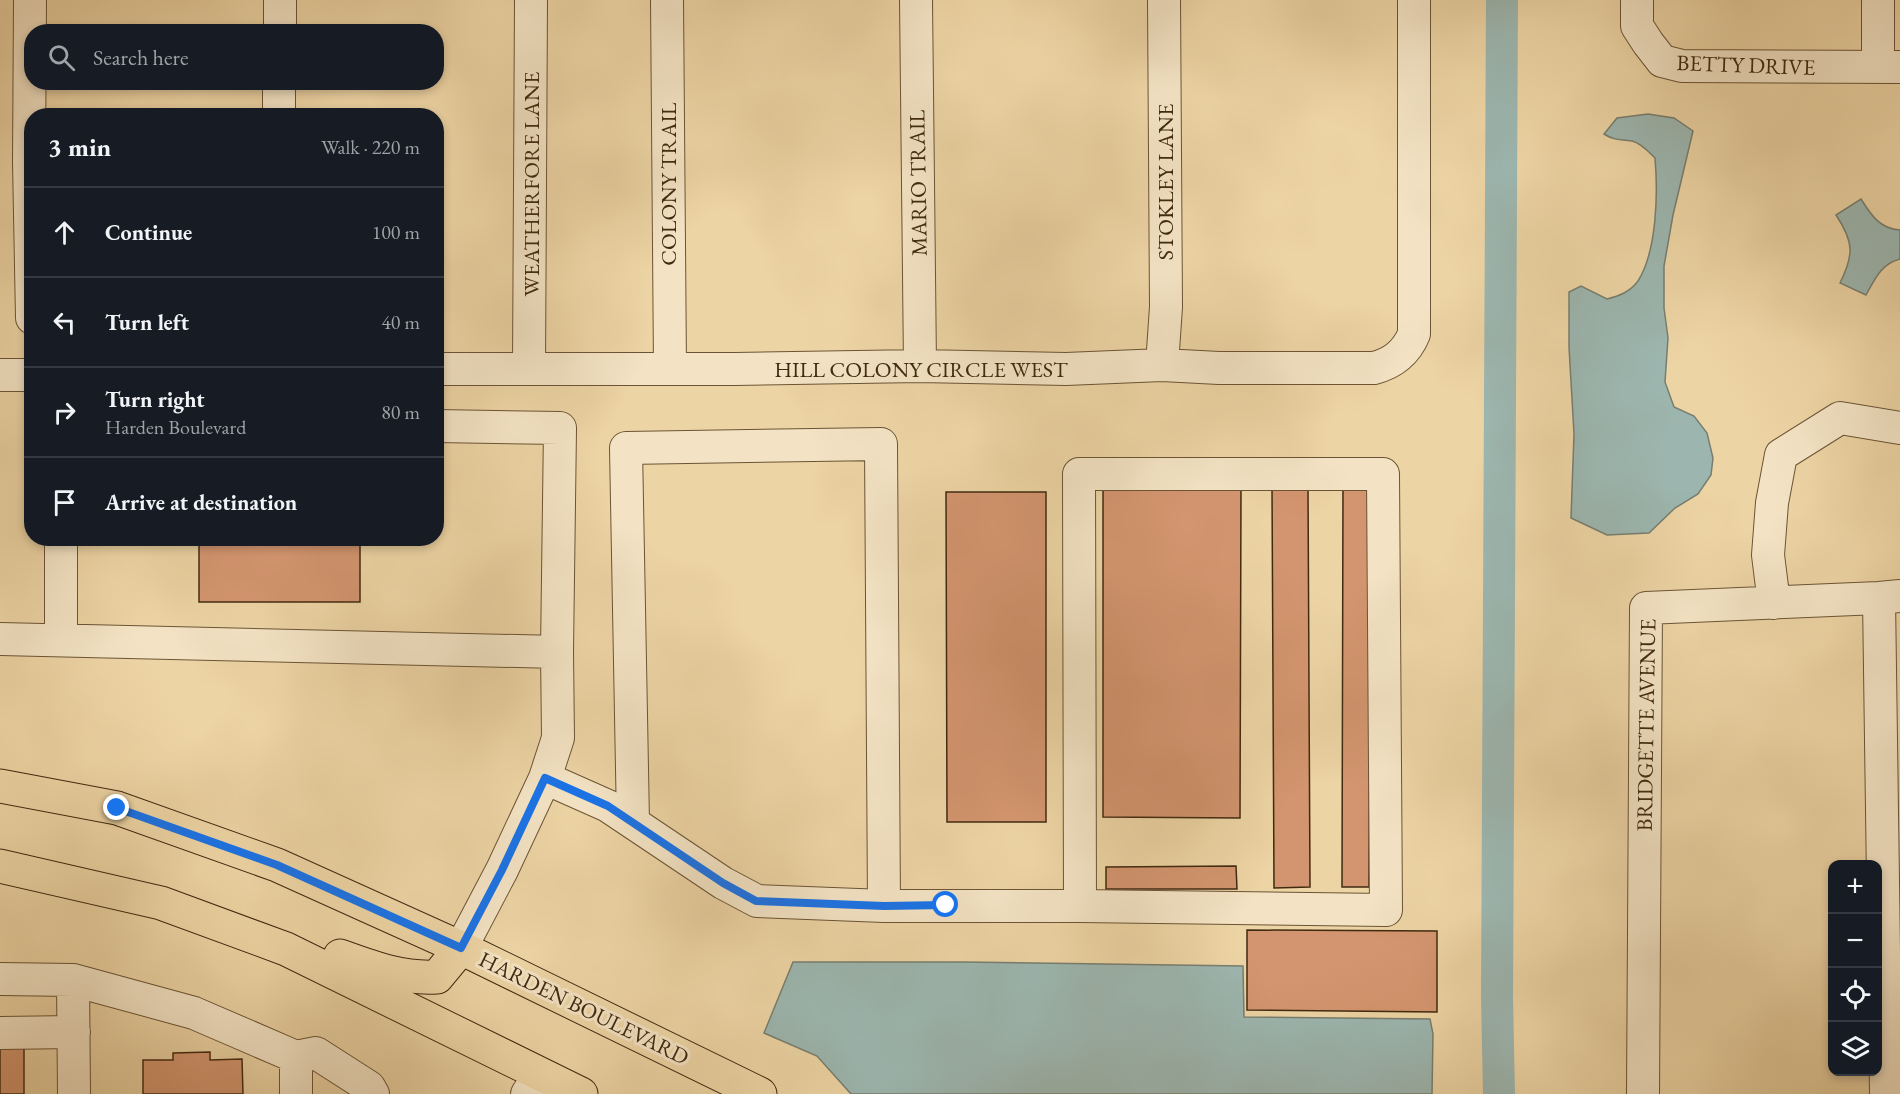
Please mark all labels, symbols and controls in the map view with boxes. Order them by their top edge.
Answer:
search box [24,24,444,90]
icon: search [45,41,78,74]
text: Search here [93,43,188,72]
street label: BETTY DRIVE [1676,48,1816,82]
street label: WEATHERFORE LANE [517,72,546,296]
street label: COLONY TRAIL [654,102,683,266]
street label: STOKLEY LANE [1151,104,1180,260]
street label: MARIO TRAIL [902,109,934,256]
text: 3 min [48,130,111,164]
text: Walk · 220 m [321,134,420,160]
icon: ahead [48,216,81,249]
text: Continue [105,218,192,247]
text: 100 m [372,219,420,245]
icon: left [48,306,81,339]
text: Turn left [105,308,189,337]
text: 40 m [381,309,420,335]
street label: HILL COLONY CIRCLE WEST [774,355,1068,384]
text: Turn right [105,385,204,414]
icon: right [48,396,81,429]
text: 80 m [381,399,420,425]
text: Harden Boulevard [105,414,246,440]
icon: arrive [48,486,81,519]
text: Arrive at destination [105,488,297,517]
street label: BRIDGETTE AVENUE [1630,618,1662,832]
route end [103,794,129,820]
map controls [1828,860,1882,1076]
button: + [1828,860,1882,914]
route start [932,891,958,917]
button: − [1828,914,1882,968]
street label: HARDEN BOULEVARD [474,945,694,1071]
button: locate [1828,968,1882,1022]
button: layers [1828,1022,1882,1076]

